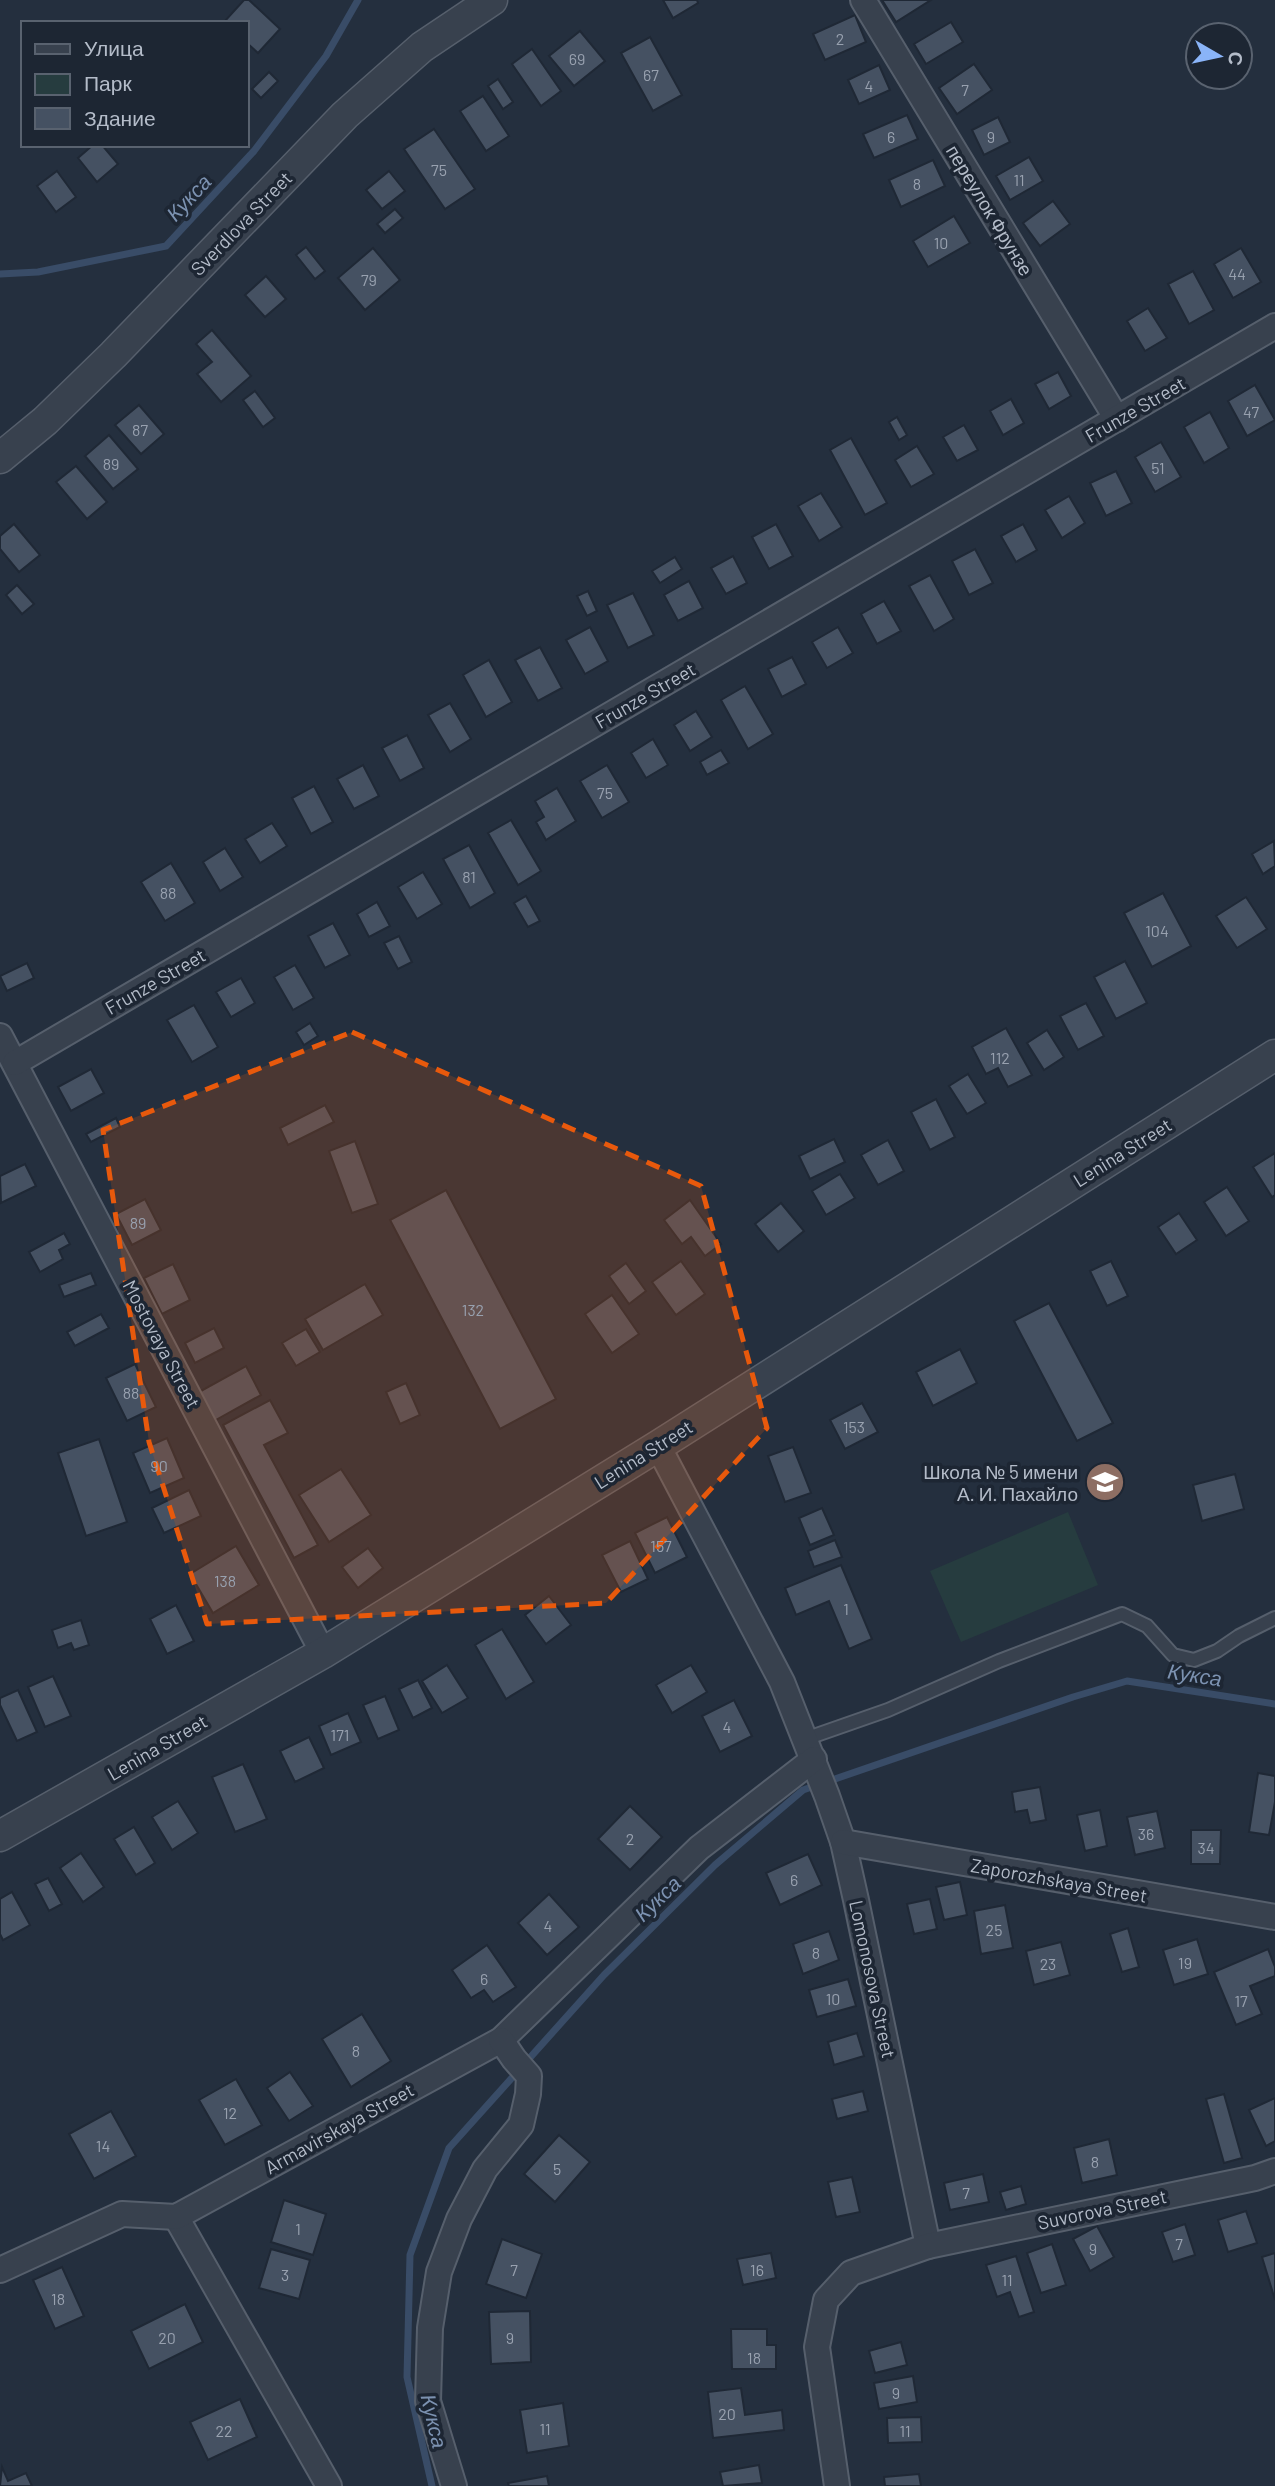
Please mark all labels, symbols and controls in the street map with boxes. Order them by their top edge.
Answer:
legend [21,21,248,147]
north arrow [1184,21,1254,91]
house number: 2 [836,29,844,48]
text: Улица [84,35,144,60]
house number: 69 [569,49,585,68]
text: С [1224,50,1249,68]
house number: 67 [643,65,659,84]
text: Парк [84,70,132,95]
house number: 4 [865,76,873,95]
house number: 7 [961,80,969,99]
text: Здание [84,105,156,130]
house number: 6 [887,127,895,146]
house number: 9 [987,127,995,146]
street label: переулок Фрунзе [942,140,1038,280]
house number: 75 [431,160,447,179]
street label: Sverdlova Street [186,166,296,280]
water label: Кукса [160,169,216,225]
house number: 11 [1013,170,1025,189]
house number: 8 [913,174,921,193]
house number: 10 [934,233,948,252]
house number: 44 [1228,264,1246,283]
house number: 79 [361,270,377,289]
street label: Frunze Street [1081,371,1189,447]
house number: 47 [1243,402,1259,421]
house number: 87 [132,420,148,439]
house number: 89 [103,454,119,473]
house number: 51 [1151,458,1165,477]
street label: Frunze Street [591,657,699,733]
house number: 75 [597,783,613,802]
house number: 81 [462,867,476,886]
house number: 88 [160,883,176,902]
house number: 104 [1145,921,1169,940]
street label: Frunze Street [101,943,209,1019]
house number: 112 [990,1048,1010,1067]
street label: Lenina Street [1069,1113,1175,1191]
house number: 89 [130,1213,146,1232]
street label: Mostovaya Street [119,1276,205,1412]
house number: 132 [462,1300,484,1319]
house number: 88 [123,1383,139,1402]
street label: Lenina Street [590,1415,696,1493]
house number: 153 [843,1417,865,1436]
house number: 90 [150,1456,168,1475]
place label: Школа № 5 имени А. И. Пахайло [923,1460,1078,1505]
school or university icon: Школа № 5 имени А. И. Пахайло [1084,1461,1126,1503]
house number: 157 [650,1536,672,1555]
house number: 138 [214,1571,236,1590]
house number: 1 [843,1599,849,1618]
water label: Кукса [1166,1657,1224,1691]
street label: Lenina Street [103,1709,211,1785]
house number: 4 [723,1717,731,1736]
house number: 171 [331,1725,349,1744]
house number: 36 [1138,1824,1154,1843]
house number: 2 [626,1829,634,1848]
house number: 34 [1197,1838,1215,1857]
street label: Zaporozhskaya Street [969,1853,1149,1907]
water label: Кукса [629,1870,685,1926]
house number: 6 [790,1870,798,1889]
street label: Lomonosova Street [845,1898,901,2060]
house number: 4 [544,1916,552,1935]
house number: 25 [986,1920,1002,1939]
house number: 8 [812,1943,820,1962]
house number: 19 [1178,1953,1192,1972]
house number: 23 [1040,1954,1056,1973]
house number: 6 [480,1969,488,1988]
house number: 10 [826,1989,840,2008]
house number: 17 [1234,1991,1248,2010]
house number: 8 [352,2041,360,2060]
street label: Armavirskaya Street [261,2078,417,2178]
house number: 12 [223,2103,237,2122]
house number: 14 [96,2136,110,2155]
house number: 8 [1091,2152,1099,2171]
house number: 5 [553,2159,561,2178]
house number: 7 [962,2183,970,2202]
street label: Suvorova Street [1035,2184,1169,2234]
house number: 1 [295,2219,301,2238]
house number: 7 [1175,2234,1183,2253]
house number: 9 [1089,2239,1097,2258]
house number: 7 [510,2260,518,2279]
house number: 16 [750,2260,764,2279]
house number: 3 [281,2265,289,2284]
house number: 11 [1001,2270,1013,2289]
house number: 18 [51,2289,65,2308]
house number: 20 [158,2328,176,2347]
house number: 9 [506,2328,514,2347]
house number: 18 [747,2348,761,2367]
house number: 9 [892,2383,900,2402]
water label: Кукса [417,2392,453,2450]
house number: 20 [718,2404,736,2423]
house number: 11 [539,2419,551,2438]
house number: 22 [215,2421,233,2440]
house number: 11 [899,2421,911,2440]

